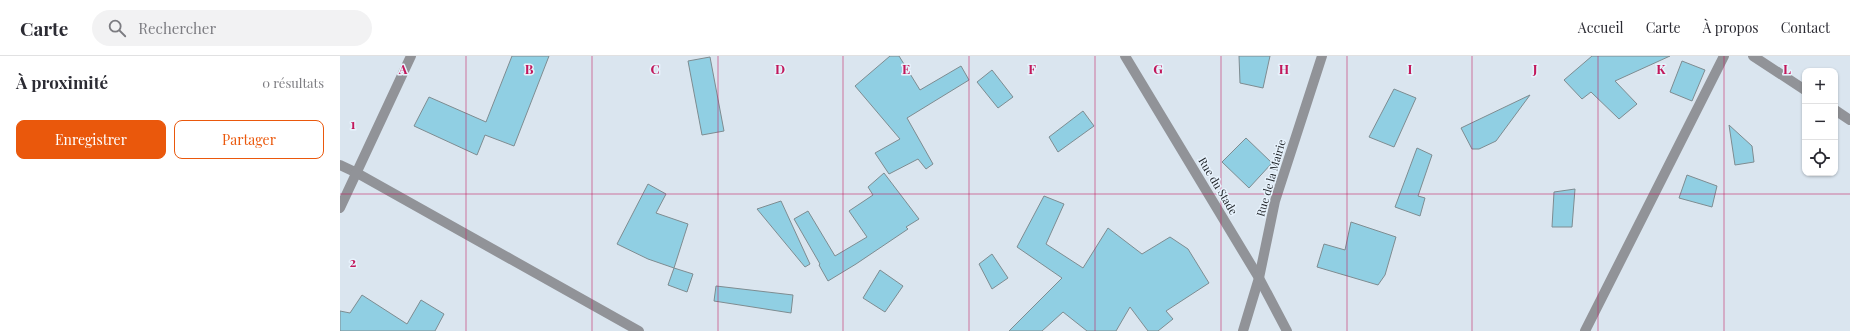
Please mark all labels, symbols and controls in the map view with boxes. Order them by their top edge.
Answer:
search box [92,10,372,46]
text: Carte [20,15,68,41]
icon: search [106,17,128,39]
text: Rechercher [138,18,216,38]
text: Accueil [1578,18,1624,37]
text: Carte [1646,18,1681,37]
text: À propos [1703,18,1759,37]
text: Contact [1781,18,1830,37]
text: A [398,60,408,77]
text: B [525,60,534,77]
text: C [650,60,660,77]
text: D [775,60,785,77]
text: E [902,60,910,77]
text: F [1028,60,1036,77]
text: G [1153,60,1163,77]
text: H [1279,60,1289,77]
text: I [1408,60,1413,77]
text: J [1532,60,1538,77]
text: K [1656,60,1666,77]
text: L [1783,60,1791,77]
map controls [1802,68,1838,176]
button: + [1802,68,1838,104]
text: À proximité [16,71,108,93]
text: 0 résultats [262,74,324,91]
button: − [1802,104,1838,140]
text: 1 [351,115,356,132]
button: Enregistrer [16,120,166,159]
button: Partager [174,120,324,159]
street label: Rue de la Mairie [1252,137,1289,218]
button: locate [1802,140,1838,176]
street label: Rue du Stade [1195,154,1242,218]
text: 2 [350,253,357,270]

